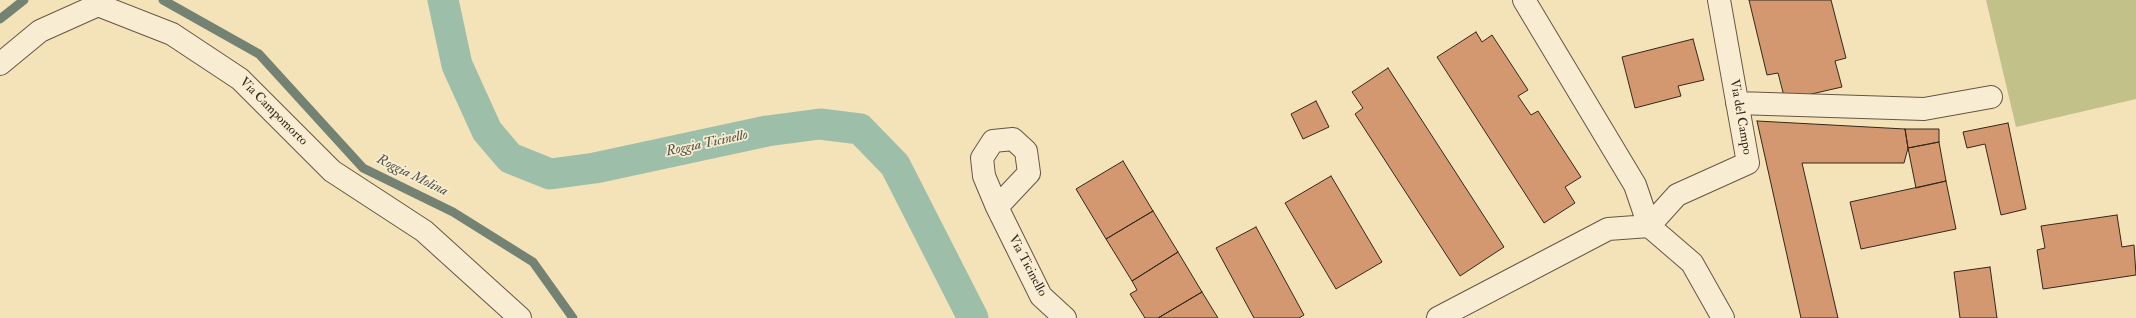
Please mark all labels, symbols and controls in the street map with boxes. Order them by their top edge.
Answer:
street label: Via Campomorto [236,75,310,149]
street label: Via del Campo [1726,78,1754,156]
water label: Roggia Ticinello [665,127,749,161]
water label: Roggia Molina [374,152,450,200]
street label: Via Ticinello [1004,233,1050,299]

